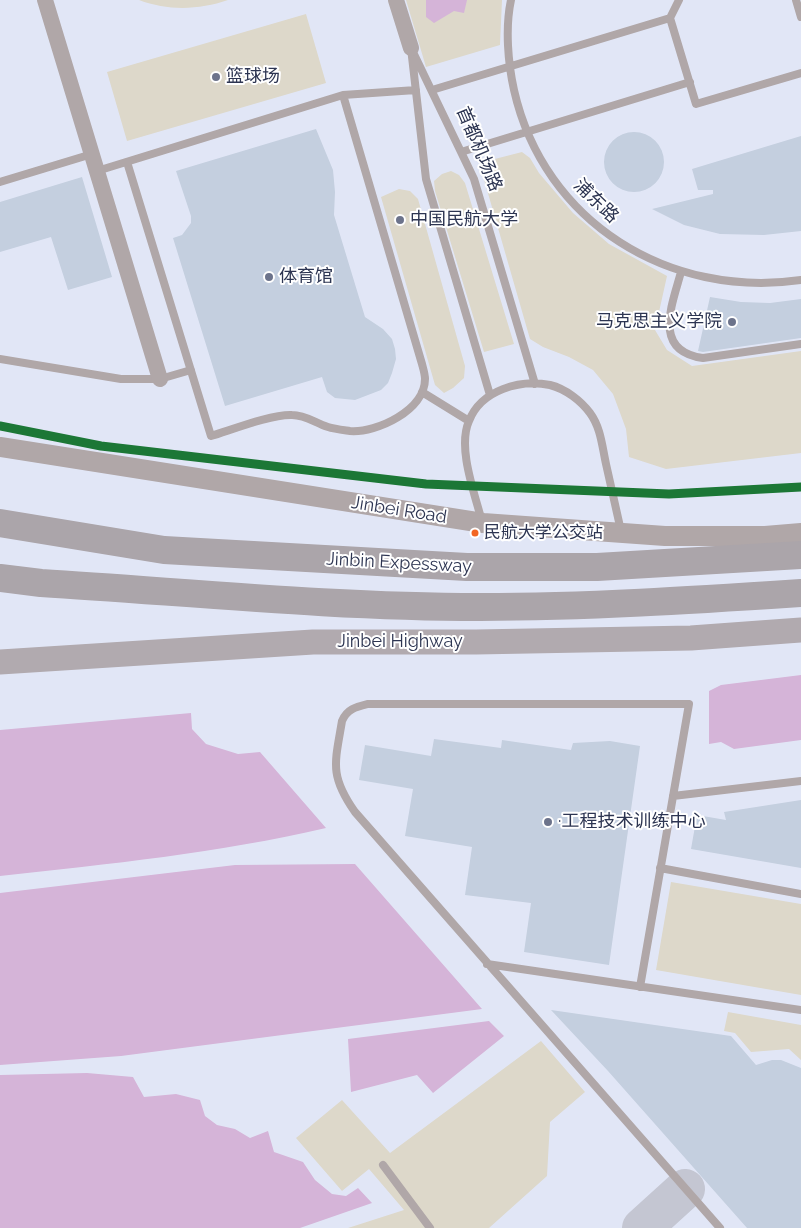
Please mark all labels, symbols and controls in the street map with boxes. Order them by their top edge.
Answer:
place label: 篮球场 [226,66,280,88]
marker: 篮球场 [210,71,222,83]
street label: 首都机场路 [451,103,507,195]
street label: 浦东路 [569,174,623,228]
place label: 中国民航大学 [410,209,518,231]
marker: 中国民航大学 [394,214,406,226]
place label: 体育馆 [279,266,333,288]
marker: 体育馆 [263,271,275,283]
place label: 马克思主义学院 [596,311,722,333]
marker: 马克思主义学院 [726,316,738,328]
street label: Jinbei Road [350,492,448,528]
place label: 民航大学公交站 [484,523,603,543]
marker: 民航大学公交站 [470,528,480,538]
street label: Jinbin Expessway [326,548,472,578]
street label: Jinbei Highway [337,631,463,653]
place label: ·工程技术训练中心 [558,811,705,833]
marker: ·工程技术训练中心 [542,816,554,828]

